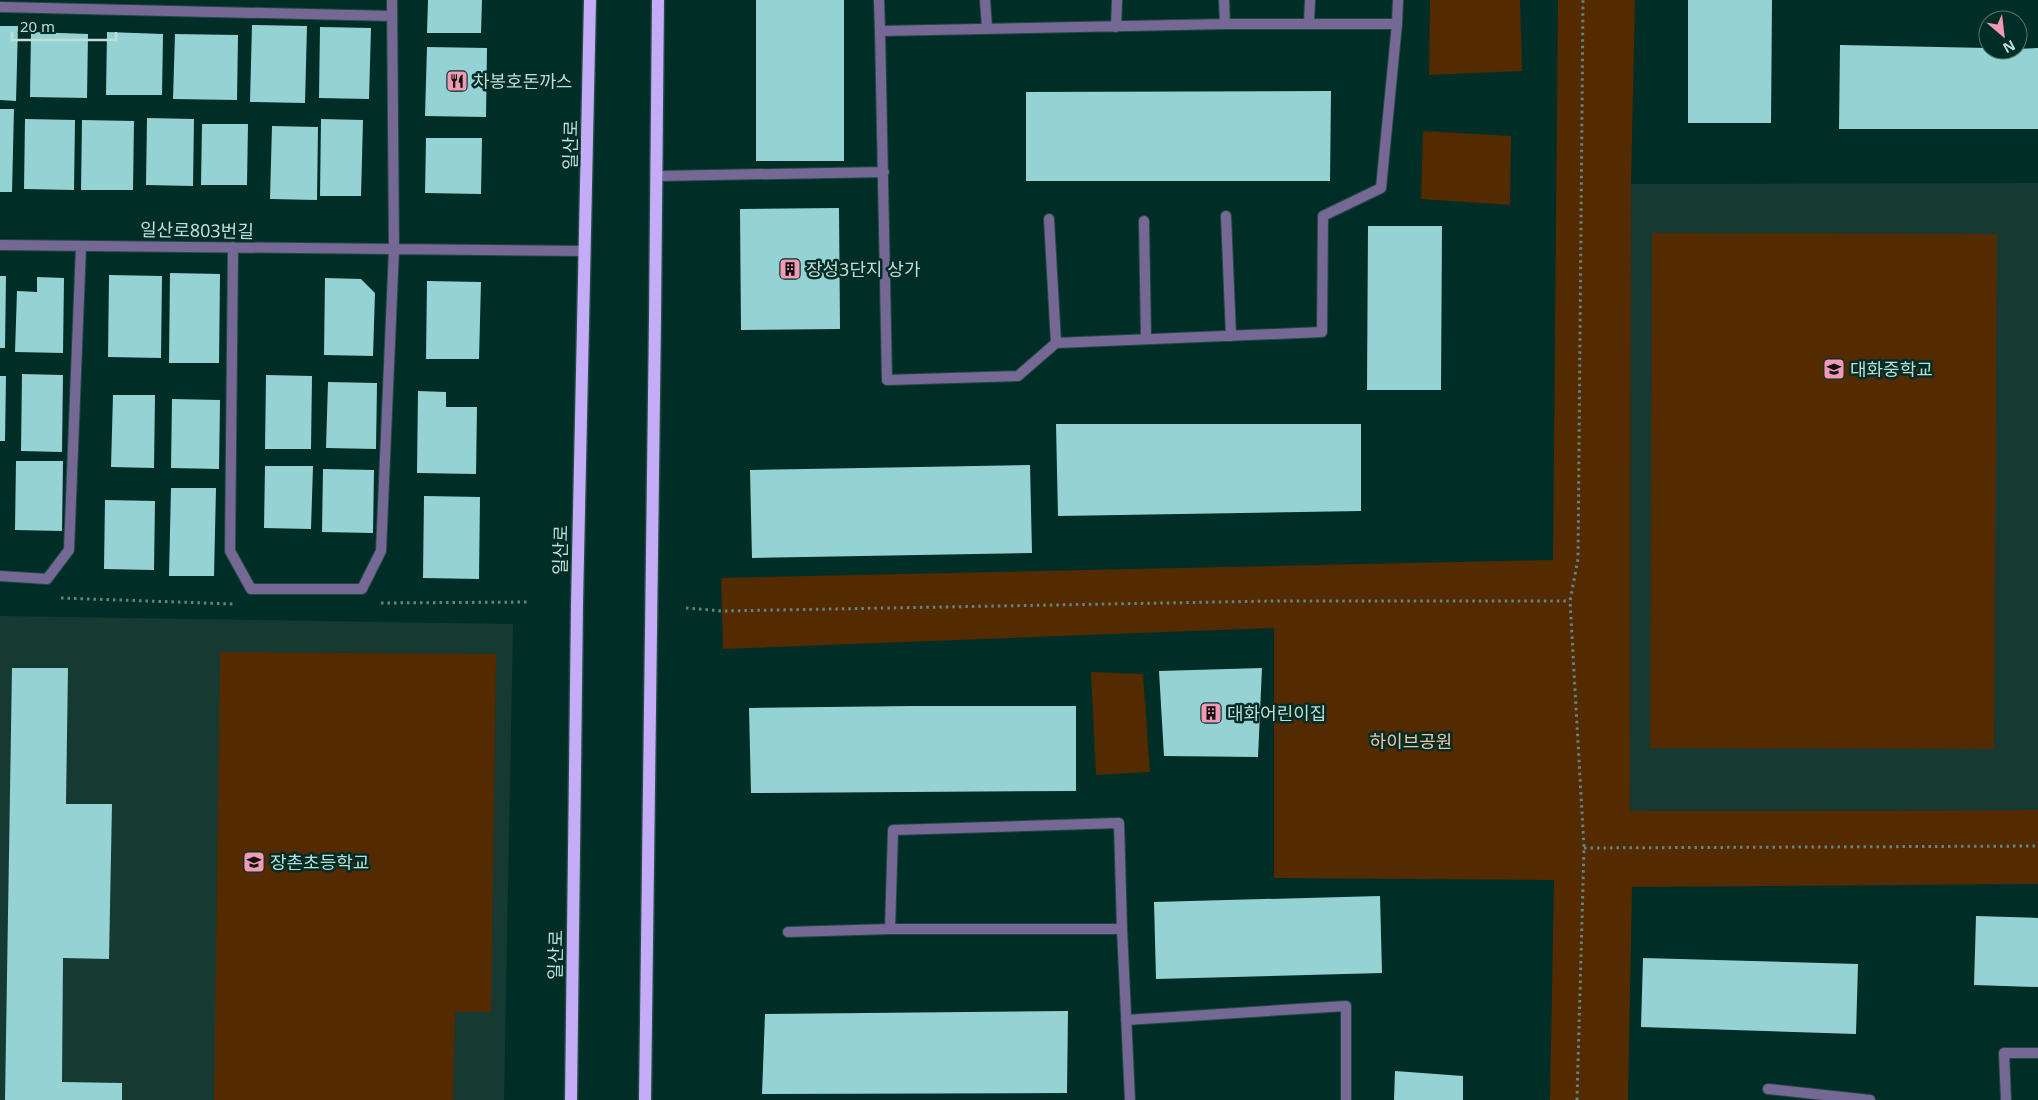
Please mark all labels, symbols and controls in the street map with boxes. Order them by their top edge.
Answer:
scale bar [12,10,116,42]
north arrow [1978,10,2028,60]
text: 20 m [20,16,55,36]
text: N [2000,36,2019,58]
restaurant icon: 차봉호돈까스 [445,69,469,93]
place label: 차봉호돈까스 [473,69,572,93]
street label: 일산로 [558,120,582,170]
street label: 일산로803번길 [140,217,254,243]
building icon: 장성3단지 상가 [778,257,802,281]
place label: 장성3단지 상가 [806,257,921,281]
school or university icon: 대화중학교 [1822,357,1846,381]
place label: 대화중학교 [1850,357,1933,381]
street label: 일산로 [548,525,572,575]
building icon: 대화어린이집 [1199,701,1223,725]
place label: 대화어린이집 [1227,701,1326,725]
park label: 하이브공원 [1370,729,1452,753]
school or university icon: 장촌초등학교 [242,850,266,874]
place label: 장촌초등학교 [270,850,369,874]
street label: 일산로 [543,930,567,980]

